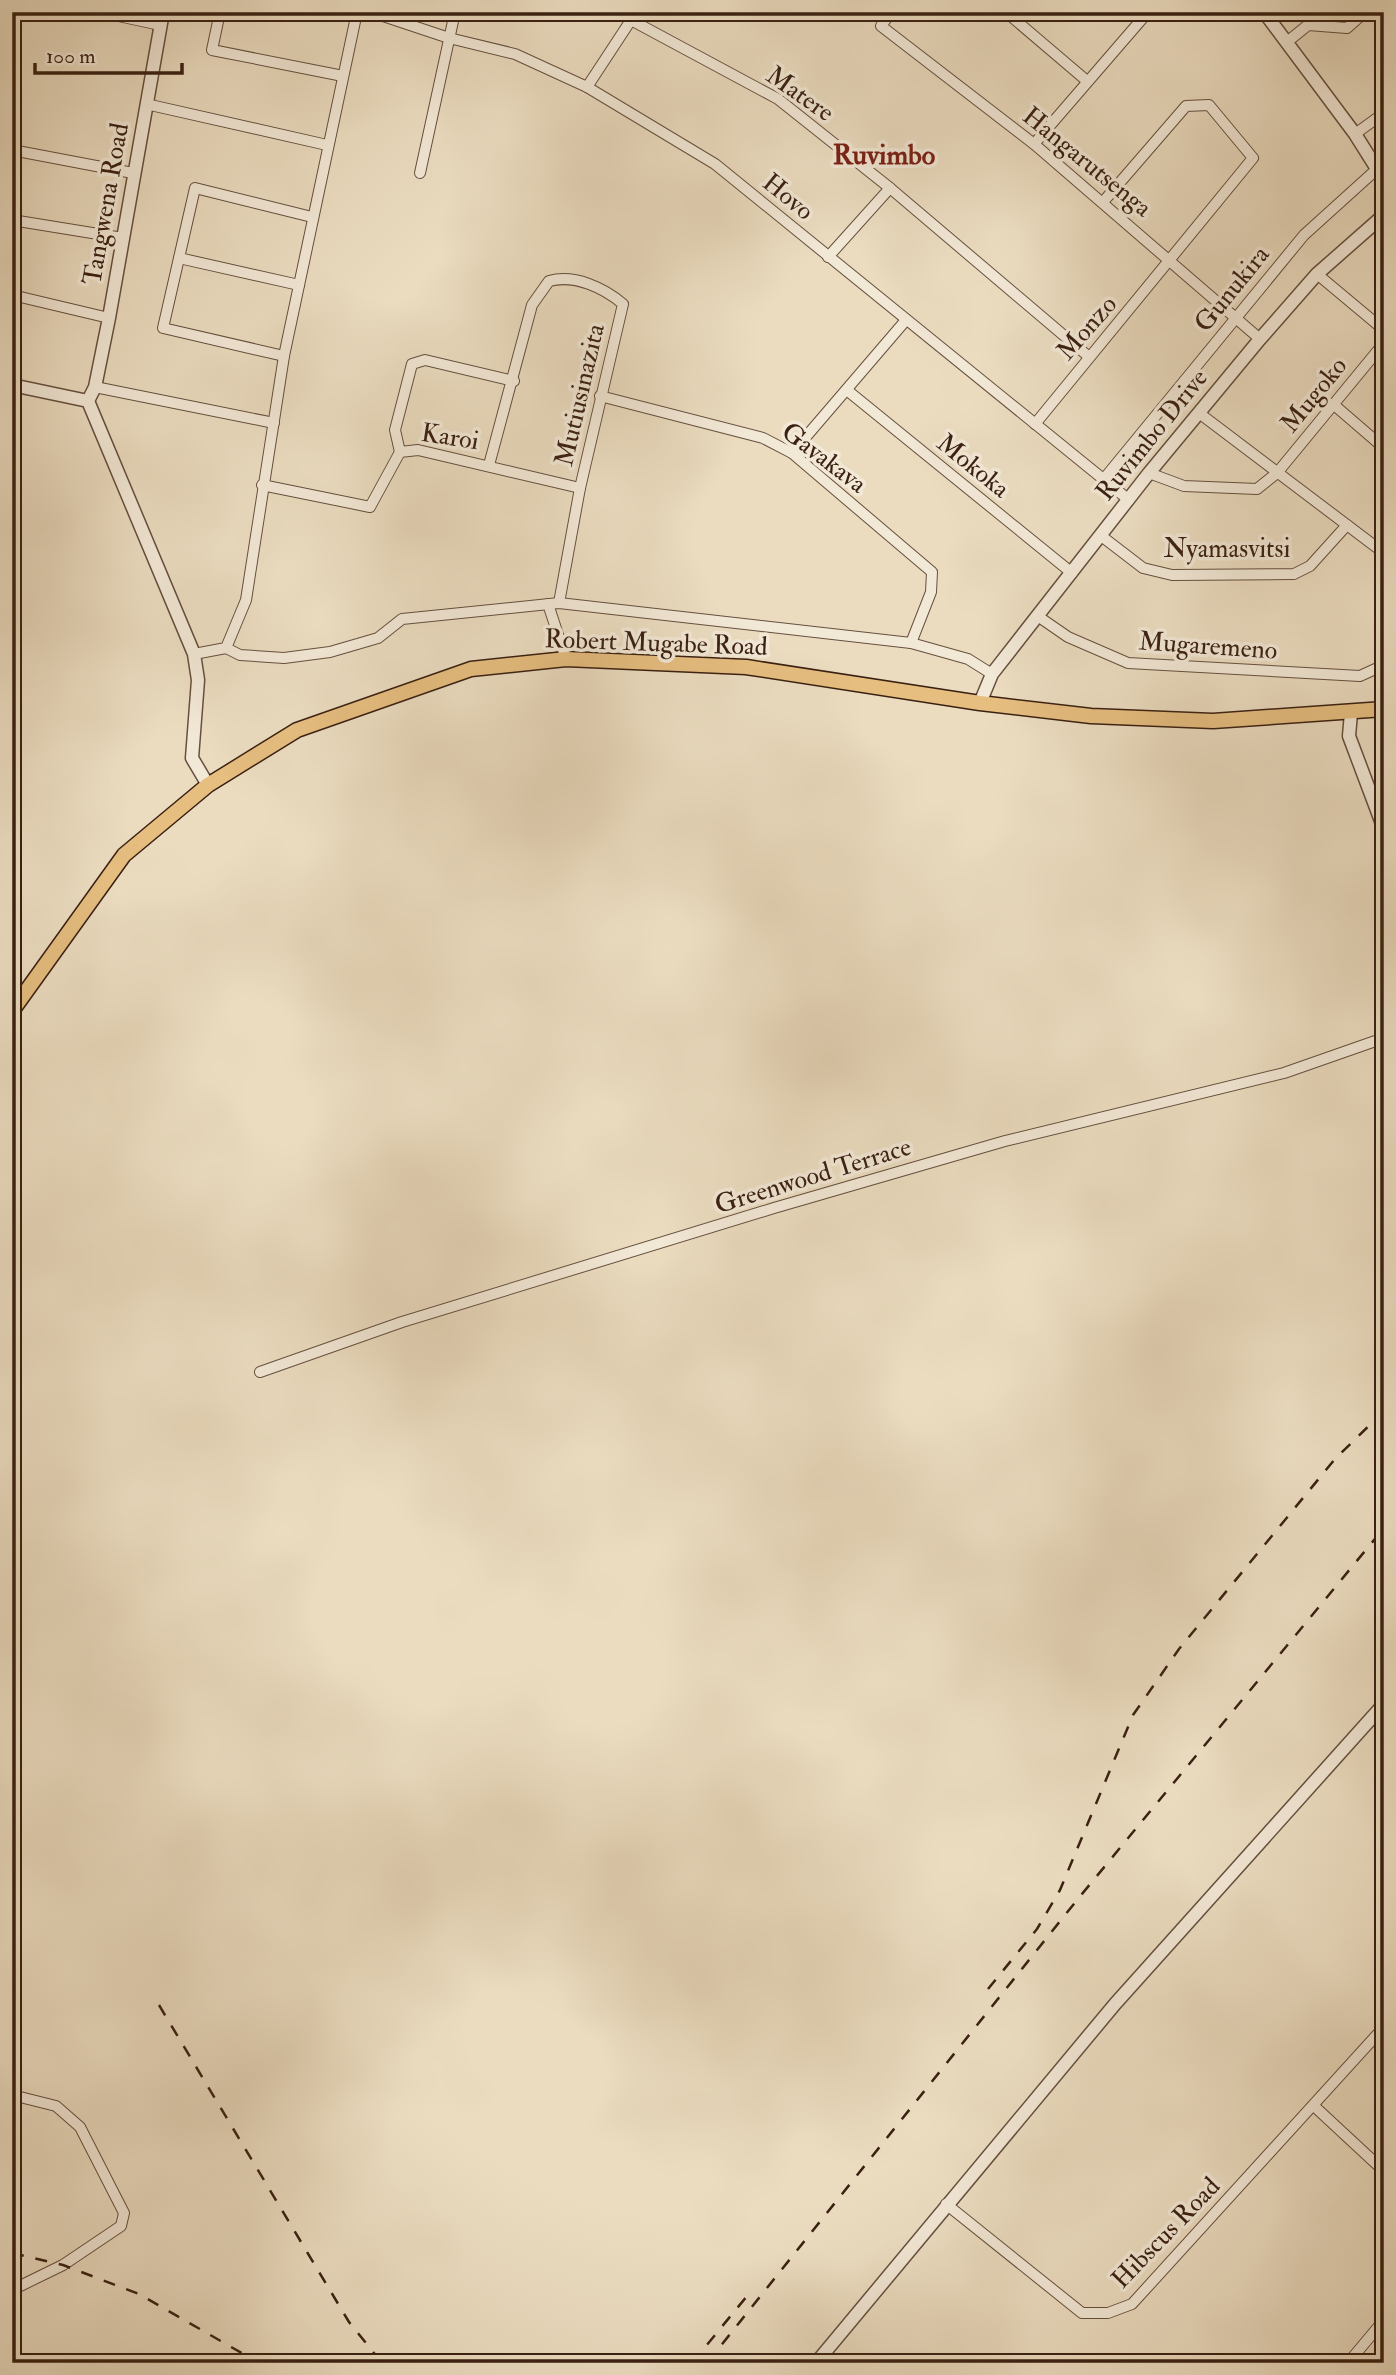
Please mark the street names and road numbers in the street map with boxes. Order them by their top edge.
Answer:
street label: Matere [760,59,840,129]
street label: Hangarutsenga [1016,100,1158,224]
street label: Tangwena Road [76,120,136,288]
street label: Hovo [756,167,820,227]
street label: Gunukira [1188,239,1277,339]
street label: Monzo [1050,289,1124,367]
street label: Mutiusinazita [548,320,612,469]
street label: Mugoko [1274,351,1354,439]
street label: Ruvimbo Drive [1089,363,1215,507]
street label: Gavakava [775,416,873,501]
street label: Karoi [419,417,481,457]
street label: Mokoka [930,427,1016,505]
street label: Nyamasvitsi [1164,533,1290,565]
street label: Robert Mugabe Road [544,623,768,663]
street label: Mugaremeno [1138,625,1278,667]
street label: Greenwood Terrace [711,1131,915,1221]
street label: Hibscus Road [1105,2171,1227,2295]

